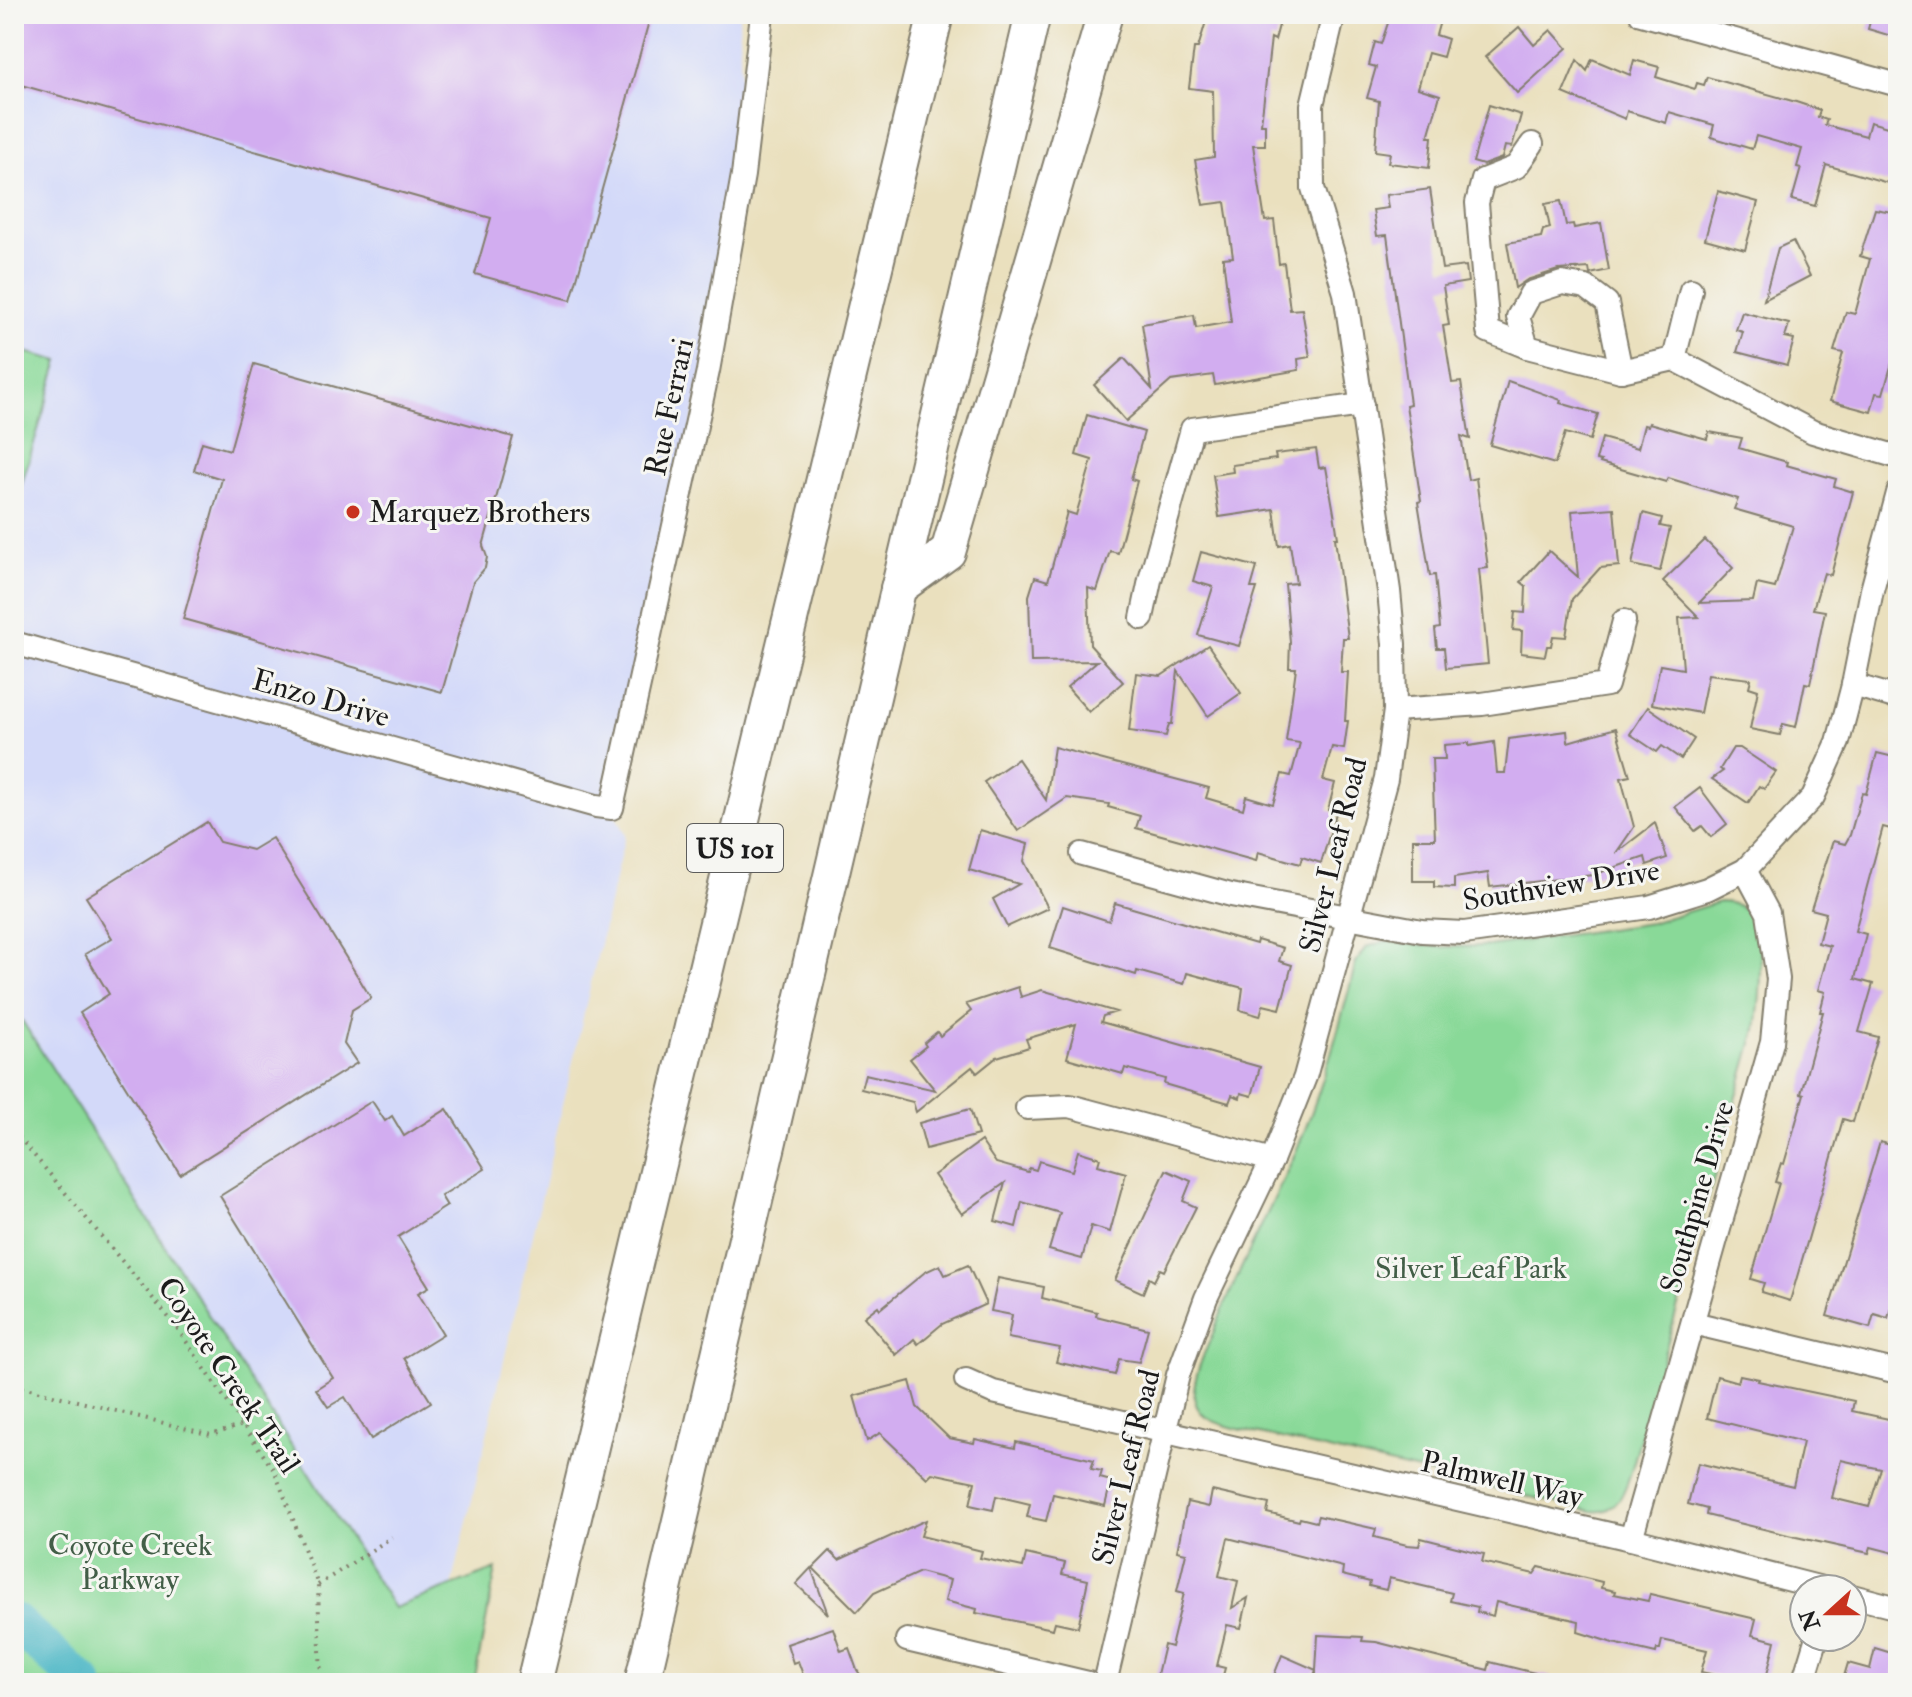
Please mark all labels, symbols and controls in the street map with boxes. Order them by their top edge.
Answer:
street label: Rue Ferrari [637,335,702,479]
place label: Marquez Brothers [369,494,590,531]
marker: Marquez Brothers [344,503,362,521]
street label: Enzo Drive [248,661,394,736]
street label: Silver Leaf Road [1291,753,1376,957]
road number: US 101 [687,824,783,872]
street label: Southview Drive [1460,852,1662,919]
street label: Southpine Drive [1652,1097,1743,1297]
park label: Silver Leaf Park [1375,1250,1567,1287]
street label: Coyote Creek Trail [149,1270,308,1481]
street label: Silver Leaf Road [1084,1365,1169,1569]
street label: Palmwell Way [1417,1443,1587,1516]
park label: Coyote Creek Parkway [48,1527,212,1598]
north arrow [1788,1573,1868,1653]
text: N [1794,1605,1827,1635]

